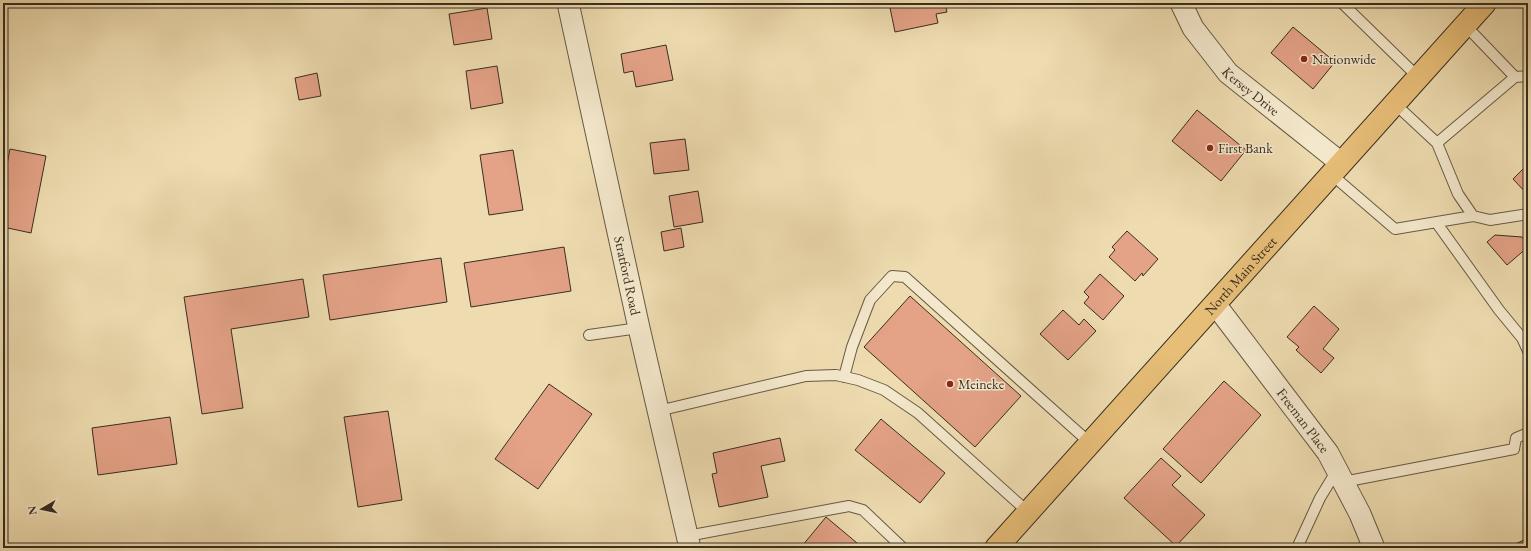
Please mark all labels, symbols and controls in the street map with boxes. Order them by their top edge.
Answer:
place label: Nationwide [1312,50,1377,68]
marker: Nationwide [1299,54,1309,64]
street label: Kersey Drive [1218,63,1284,120]
place label: First Bank [1218,139,1273,157]
marker: First Bank [1205,143,1215,153]
street label: North Main Street [1200,232,1281,319]
street label: Stratford Road [610,234,645,318]
place label: Meineke [958,375,1005,393]
marker: Meineke [945,379,955,389]
street label: Freeman Place [1273,384,1334,457]
north arrow [22,489,62,529]
text: N [24,505,40,516]

